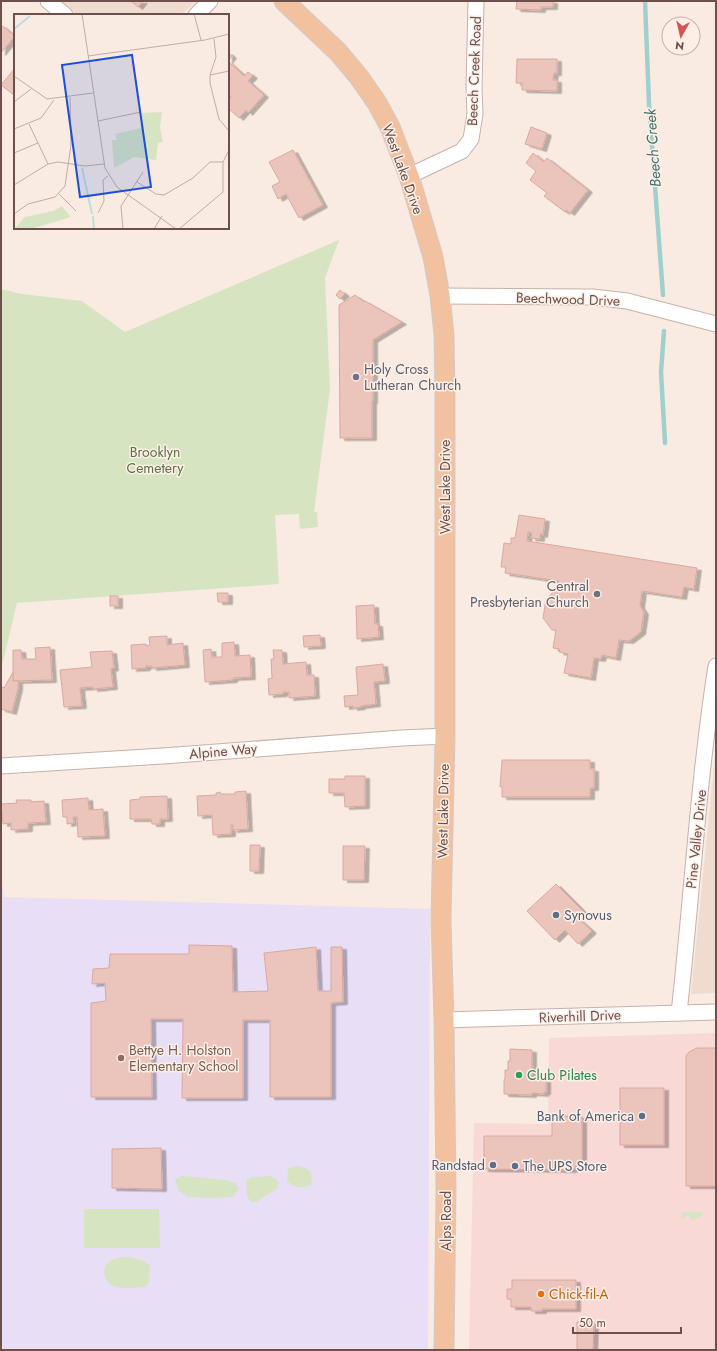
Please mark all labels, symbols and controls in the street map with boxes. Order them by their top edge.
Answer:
inset map [14,14,229,229]
street label: Beech Creek Road [462,16,486,126]
north arrow [661,16,701,56]
text: N [674,37,685,54]
water label: Beech Creek [639,108,667,188]
street label: West Lake Drive [377,121,429,217]
street label: Beechwood Drive [516,287,620,311]
place label: Holy Cross Lutheran Church [364,359,461,395]
marker: Holy Cross Lutheran Church [351,372,361,382]
street label: West Lake Drive [435,440,455,534]
park label: Brooklyn Cemetery [127,442,184,478]
place label: Central Presbyterian Church [470,576,589,612]
marker: Central Presbyterian Church [592,589,602,599]
street label: Alpine Way [188,738,259,764]
street label: West Lake Drive [432,763,454,859]
street label: Pine Valley Drive [681,788,711,890]
place label: Synovus [564,905,612,925]
marker: Synovus [551,910,561,920]
street label: Riverhill Drive [539,1005,621,1027]
place label: Bettye H. Holston Elementary School [129,1040,239,1076]
marker: Bettye H. Holston Elementary School [116,1053,126,1063]
place label: Club Pilates [527,1065,597,1085]
marker: Club Pilates [514,1070,524,1080]
place label: Bank of America [537,1106,634,1126]
marker: Bank of America [637,1111,647,1121]
place label: Randstad [431,1155,485,1175]
place label: The UPS Store [523,1156,607,1176]
marker: Randstad [488,1160,498,1170]
marker: The UPS Store [510,1161,520,1171]
street label: Alps Road [436,1191,456,1251]
place label: Chick-fil-A [549,1284,609,1304]
marker: Chick-fil-A [536,1289,546,1299]
scale bar [573,1309,681,1335]
text: 50 m [579,1314,606,1332]

